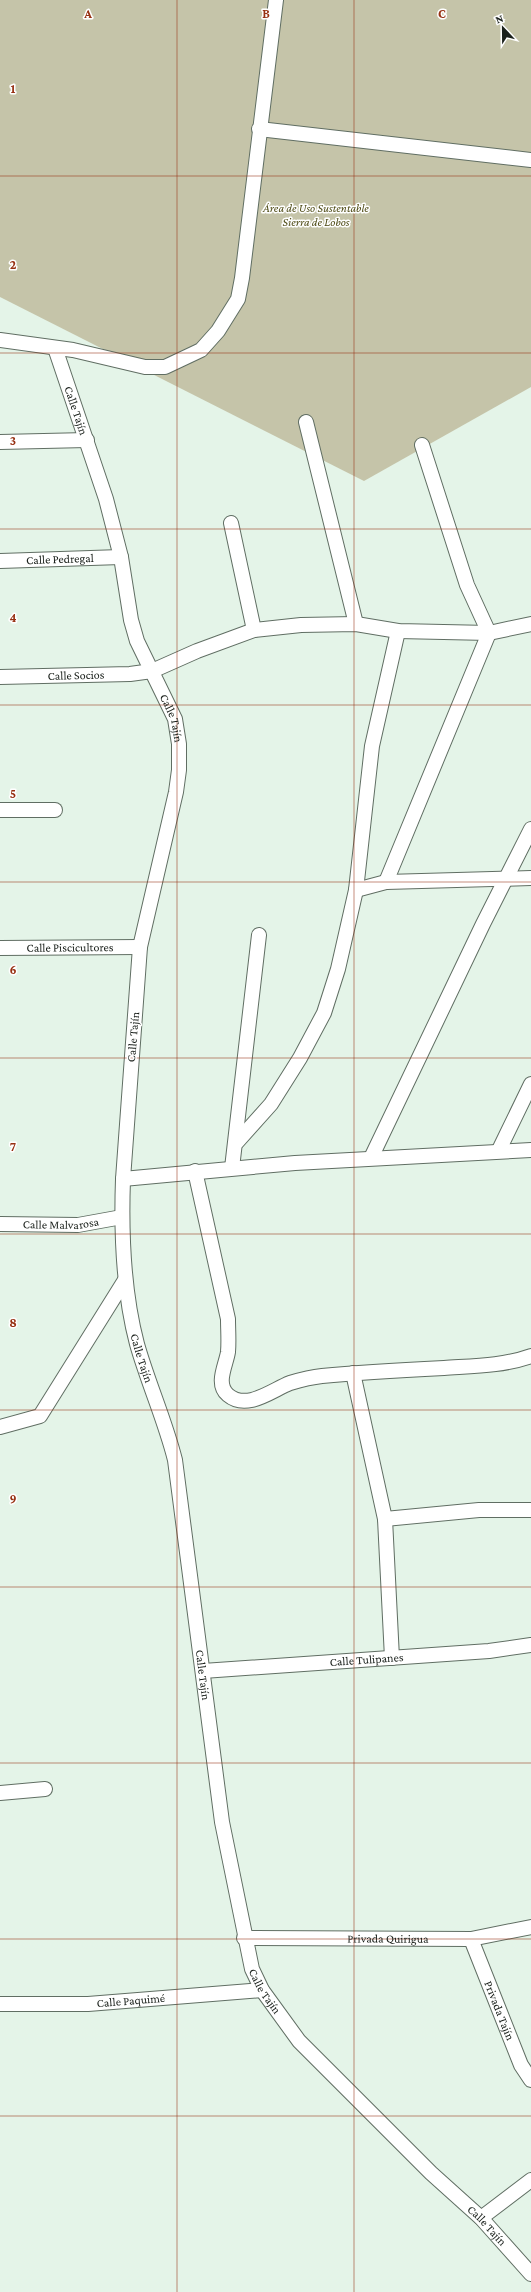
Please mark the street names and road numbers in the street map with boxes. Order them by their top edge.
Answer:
street label: Calle Tajín [61,384,91,437]
street label: Calle Pedregal [26,551,94,567]
street label: Calle Socios [47,668,105,683]
street label: Calle Tajín [157,692,186,744]
street label: Calle Piscicultores [27,940,114,955]
street label: Calle Tajín [124,1011,142,1063]
street label: Calle Malvarosa [23,1214,101,1232]
street label: Calle Tajín [128,1332,156,1385]
street label: Calle Tajín [193,1649,213,1702]
street label: Calle Tulipanes [329,1650,404,1669]
street label: Privada Quirigua [347,1931,429,1946]
street label: Calle Tajín [246,1966,284,2017]
street label: Privada Tajín [481,1979,518,2043]
street label: Calle Paquimé [96,1991,166,2010]
street label: Calle Tajín [465,2202,510,2249]

